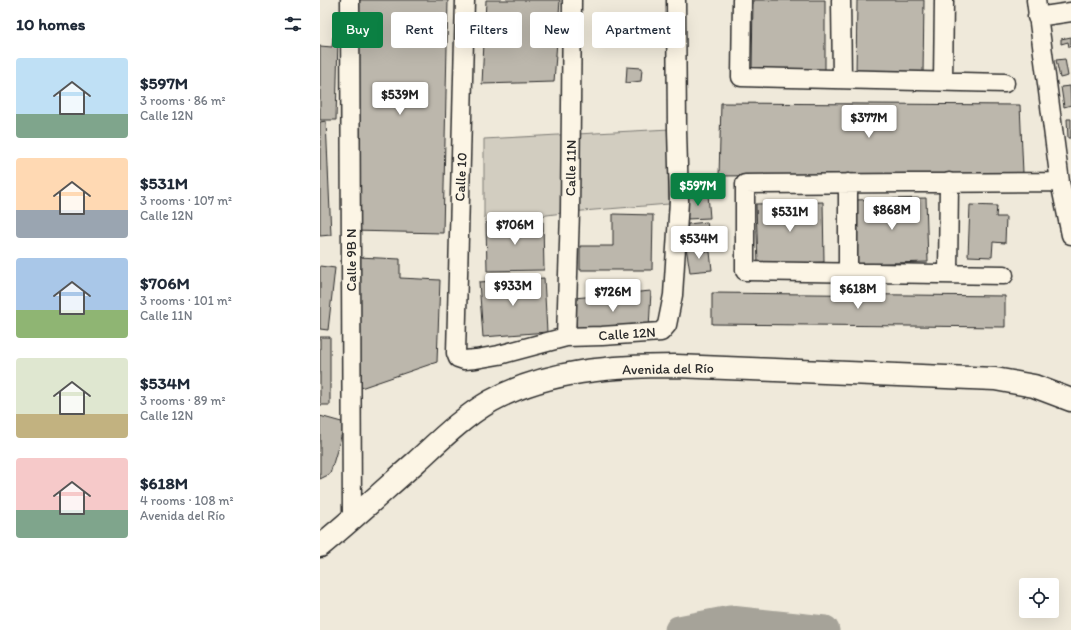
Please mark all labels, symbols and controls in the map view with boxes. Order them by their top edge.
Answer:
chip: Buy [332,12,383,48]
chip: Rent [391,12,447,48]
chip: Filters [455,12,522,48]
chip: New [530,12,584,48]
chip: Apartment [592,12,685,48]
icon: filters [282,13,304,35]
text: 10 homes [16,14,85,34]
text: $597M [140,73,188,93]
icon: home [48,74,96,122]
pin: $539M [372,82,428,116]
text: $539M [381,87,419,102]
text: 3 rooms · 86 m² [140,93,226,108]
pin: $377M [841,105,897,139]
text: Calle 12N [140,108,193,123]
text: $377M [851,110,887,125]
street label: Calle 11N [562,140,580,196]
street label: Calle 10 [451,152,471,202]
text: $531M [140,173,188,193]
pin: $597M [670,173,726,207]
icon: home [48,174,96,222]
text: $597M [680,178,716,193]
text: 3 rooms · 107 m² [140,193,232,208]
pin: $868M [864,197,920,231]
pin: $531M [762,199,818,233]
text: $868M [873,202,911,217]
text: $531M [772,204,808,219]
text: Calle 12N [140,208,193,223]
pin: $706M [487,212,543,246]
text: $706M [496,217,534,232]
pin: $534M [671,226,727,260]
street label: Calle 9B N [343,229,360,292]
text: $534M [680,231,718,246]
text: $706M [140,273,190,293]
pin: $933M [485,273,541,307]
icon: home [48,274,96,322]
pin: $618M [830,276,886,310]
text: $933M [494,278,532,293]
pin: $726M [585,279,641,313]
text: $618M [840,281,876,296]
text: $726M [595,284,631,299]
text: 3 rooms · 101 m² [140,293,232,308]
text: Calle 11N [140,308,192,323]
street label: Calle 12N [598,324,656,344]
street label: Avenida del Río [622,360,714,378]
text: $534M [140,373,190,393]
icon: home [48,374,96,422]
text: 3 rooms · 89 m² [140,393,226,408]
text: Calle 12N [140,408,193,423]
text: $618M [140,473,188,493]
icon: home [48,474,96,522]
text: 4 rooms · 108 m² [140,493,234,508]
text: Avenida del Río [140,508,225,523]
map controls [1019,578,1059,618]
button: locate [1019,578,1059,618]

